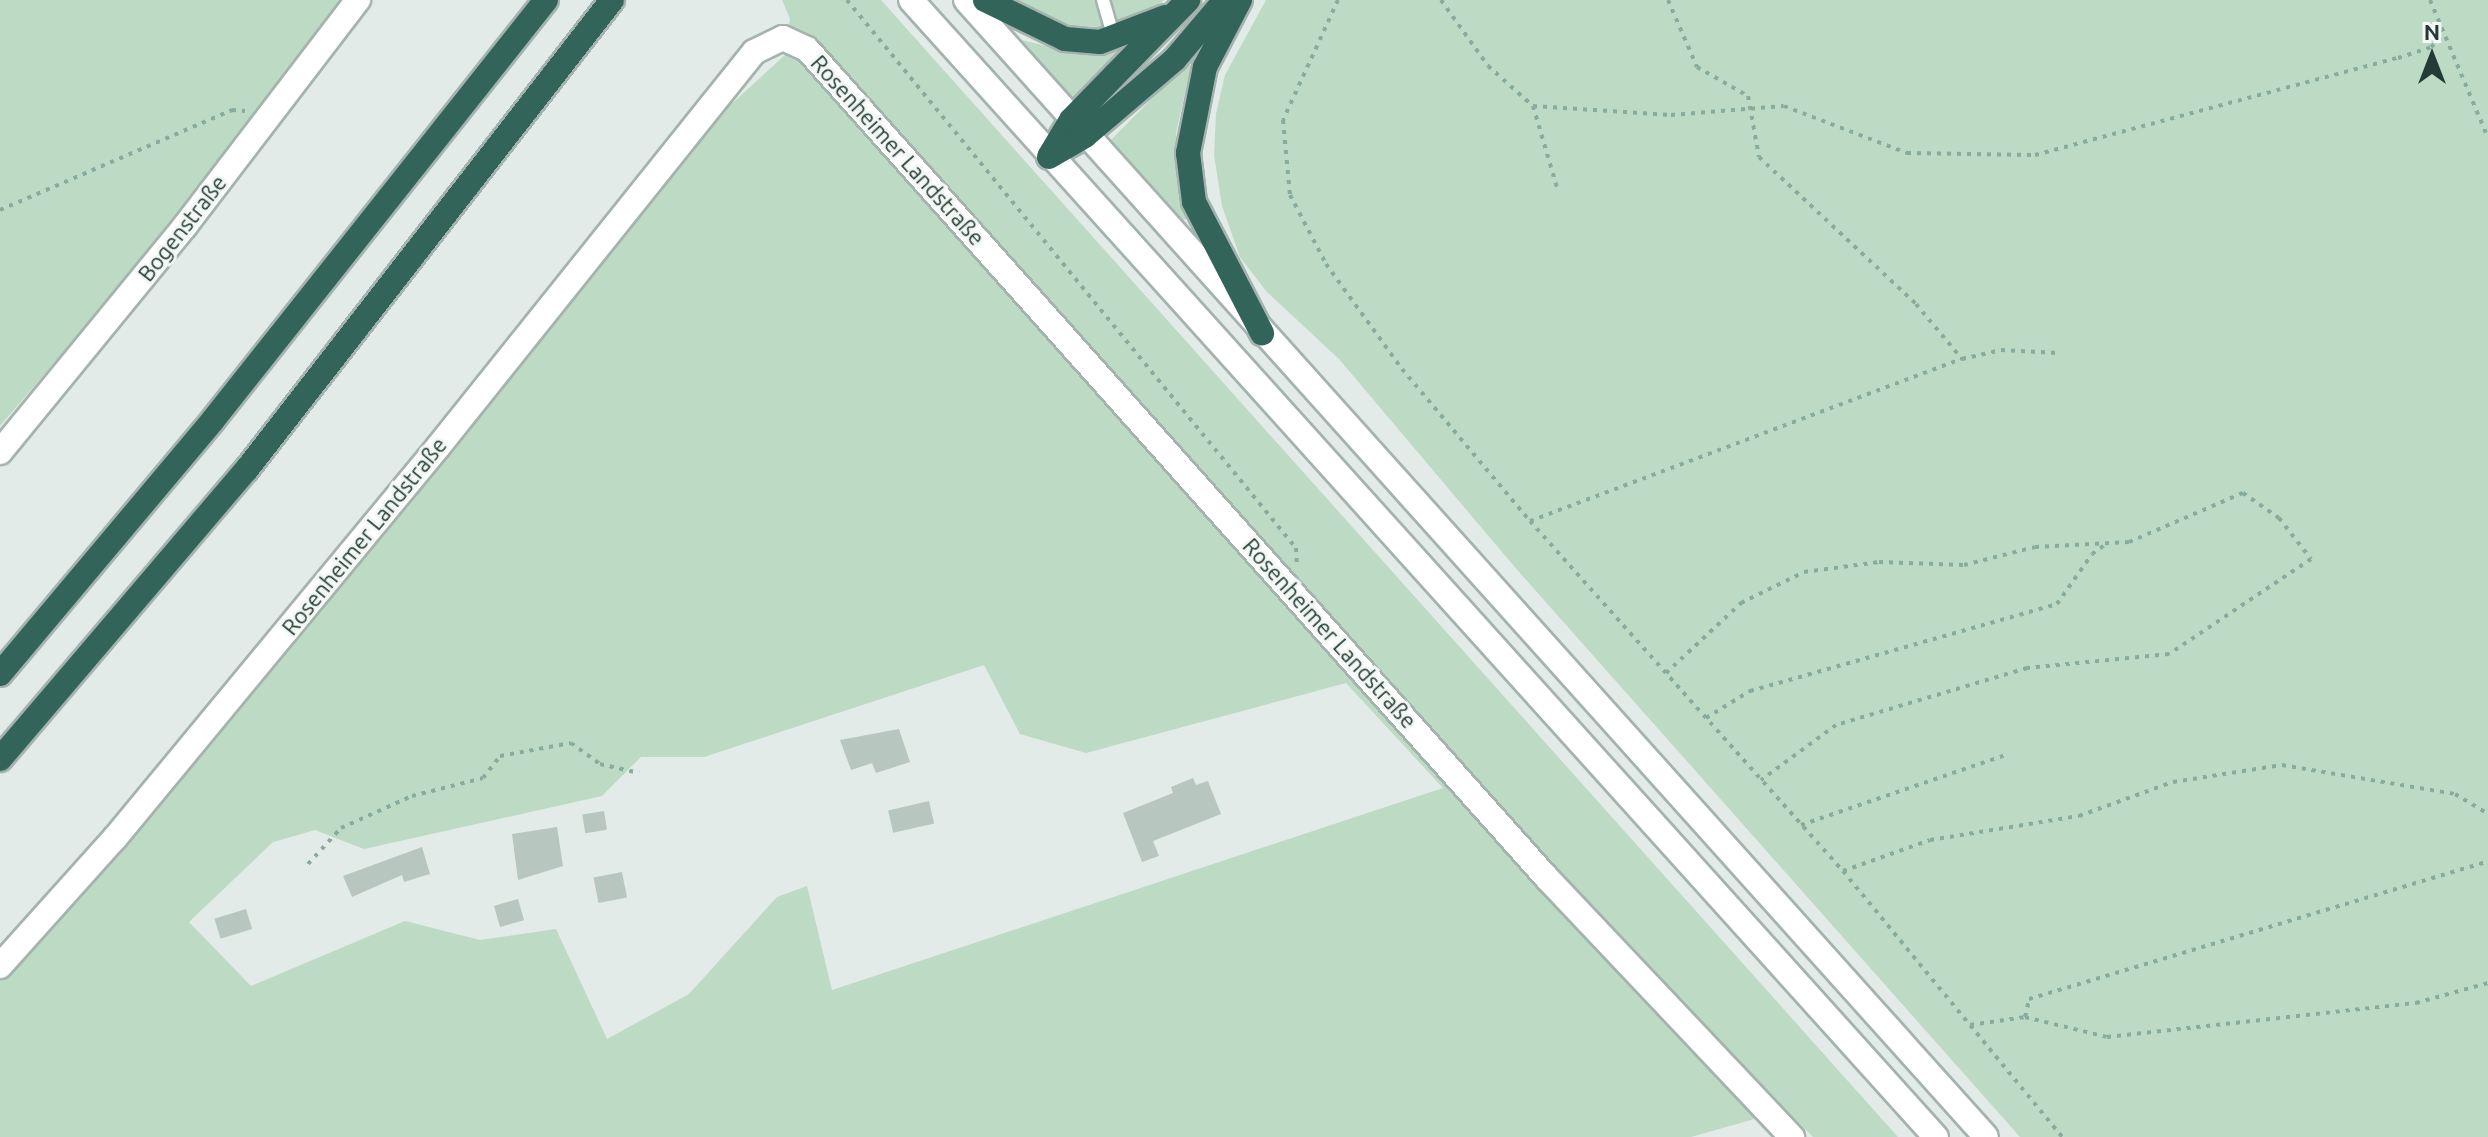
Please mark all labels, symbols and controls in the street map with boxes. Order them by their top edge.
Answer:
north arrow [2392,16,2472,96]
text: N [2424,19,2440,44]
street label: Rosenheimer Landstraße [806,50,990,250]
street label: Bogenstraße [132,170,232,286]
street label: Rosenheimer Landstraße [276,432,452,640]
street label: Rosenheimer Landstraße [1238,533,1422,733]

